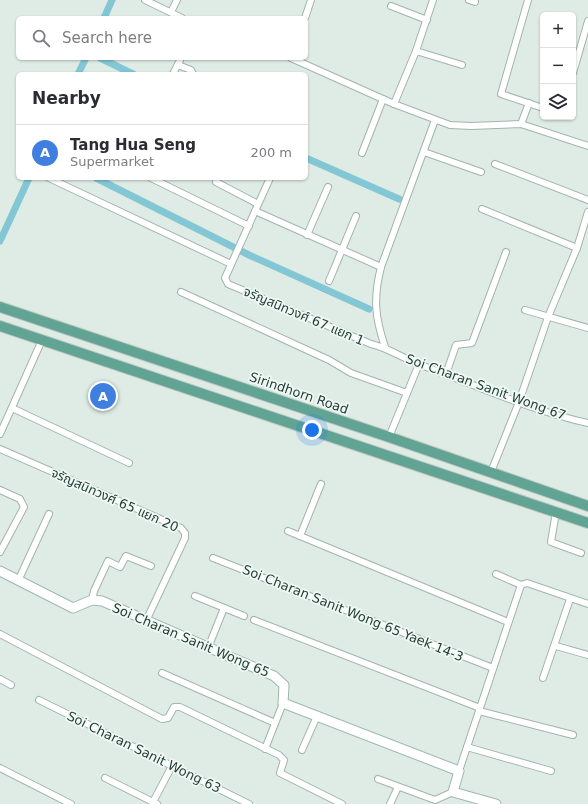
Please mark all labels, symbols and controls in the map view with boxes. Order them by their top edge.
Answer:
map controls [540,12,576,120]
button: + [540,12,576,48]
search box [16,16,308,60]
icon: search [30,27,52,49]
text: Search here [62,29,152,47]
button: − [540,48,576,84]
button: layers [540,84,576,120]
text: Nearby [32,88,101,108]
text: Tang Hua Seng [70,136,196,154]
text: A [40,145,50,160]
text: 200 m [250,145,292,160]
text: Supermarket [70,154,154,169]
street label: จรัญสนิทวงศ์ 67 แยก 1 [241,284,367,348]
street label: Soi Charan Sanit Wong 67 [404,351,568,423]
street label: Sirindhorn Road [248,369,350,417]
pin: A [90,381,116,411]
your location [302,420,322,440]
street label: จรัญสนิทวงศ์ 65 แยก 20 [49,465,181,535]
street label: Soi Charan Sanit Wong 65 Yaek 14-3 [240,562,466,664]
street label: Soi Charan Sanit Wong 65 [110,600,272,680]
street label: Soi Charan Sanit Wong 63 [65,708,223,796]

